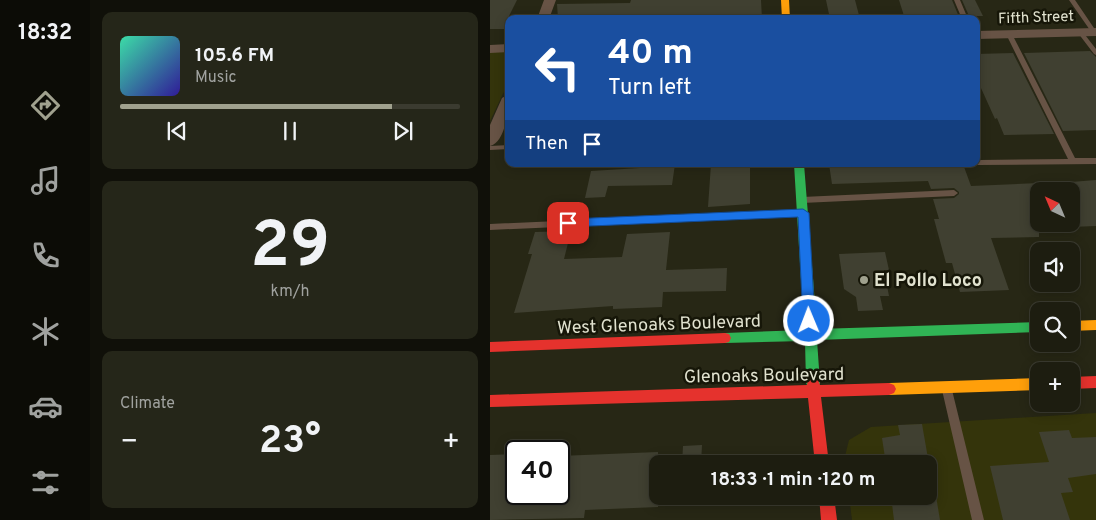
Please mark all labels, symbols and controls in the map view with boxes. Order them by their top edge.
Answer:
street label: Fifth Street [998,8,1074,29]
text: 18:32 [18,20,72,47]
text: 40 m [608,32,693,76]
icon: left [525,35,590,100]
text: 105.6 FM [195,44,274,68]
text: Music [195,68,236,88]
text: Turn left [608,75,691,102]
icon: directions [28,88,63,123]
icon: previous [163,117,191,145]
icon: pause [276,117,304,145]
icon: next [389,117,417,145]
icon: arrive [578,130,606,158]
text: Then [525,132,568,156]
icon: music [28,163,63,198]
north arrow [1030,182,1080,232]
map controls [1030,182,1080,412]
pin [547,202,589,244]
text: 29 [250,208,330,290]
icon: arrive [554,209,582,237]
icon: phone [28,238,63,273]
button: sound [1030,242,1080,292]
place label: El Pollo Loco [874,270,982,293]
marker: El Pollo Loco [858,274,870,286]
text: km/h [271,282,309,302]
position arrow [782,294,834,346]
button: search [1030,302,1080,352]
street label: West Glenoaks Boulevard [557,310,761,341]
icon: climate [28,314,63,349]
button: + [1030,362,1080,412]
street label: Glenoaks Boulevard [684,364,844,389]
icon: car [28,389,63,424]
text: Climate [120,394,175,414]
text: 23° [259,418,321,467]
text: − [120,425,138,461]
text: + [442,425,460,461]
speed limit sign: 40 [505,440,570,505]
icon: filters [28,465,63,500]
text: 18:33 · 1 min · 120 m [711,468,875,492]

